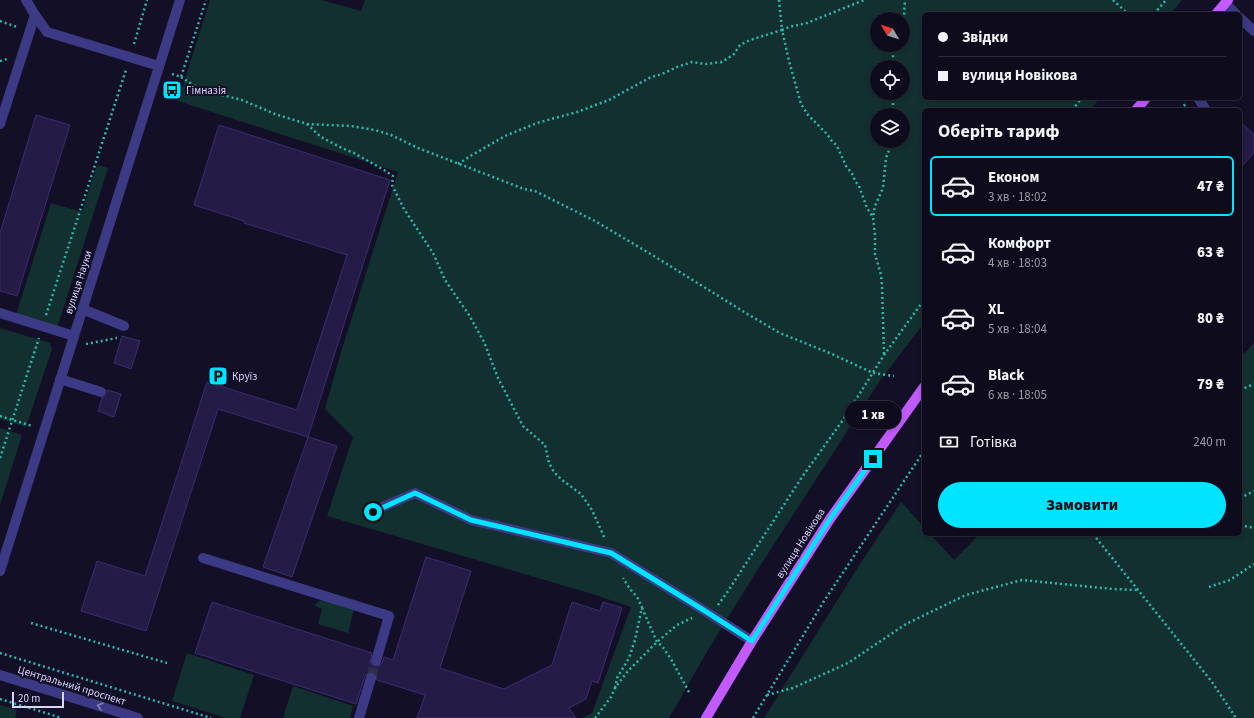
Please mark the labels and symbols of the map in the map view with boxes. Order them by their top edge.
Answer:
north arrow [870,12,910,52]
bus stop icon: Гімназія [161,79,183,101]
place label: Гімназія [186,83,226,98]
street label: вулиця Науки [61,248,96,316]
parking icon: Круїз [207,365,229,387]
place label: Круїз [232,369,257,384]
callout: 1 хв [845,401,901,429]
route end [864,450,882,468]
route start [364,503,382,521]
street label: вулиця Новікова [772,505,829,581]
street label: Центральний проспект [16,662,128,709]
scale bar [12,690,64,709]
one-way arrow [97,703,104,711]

